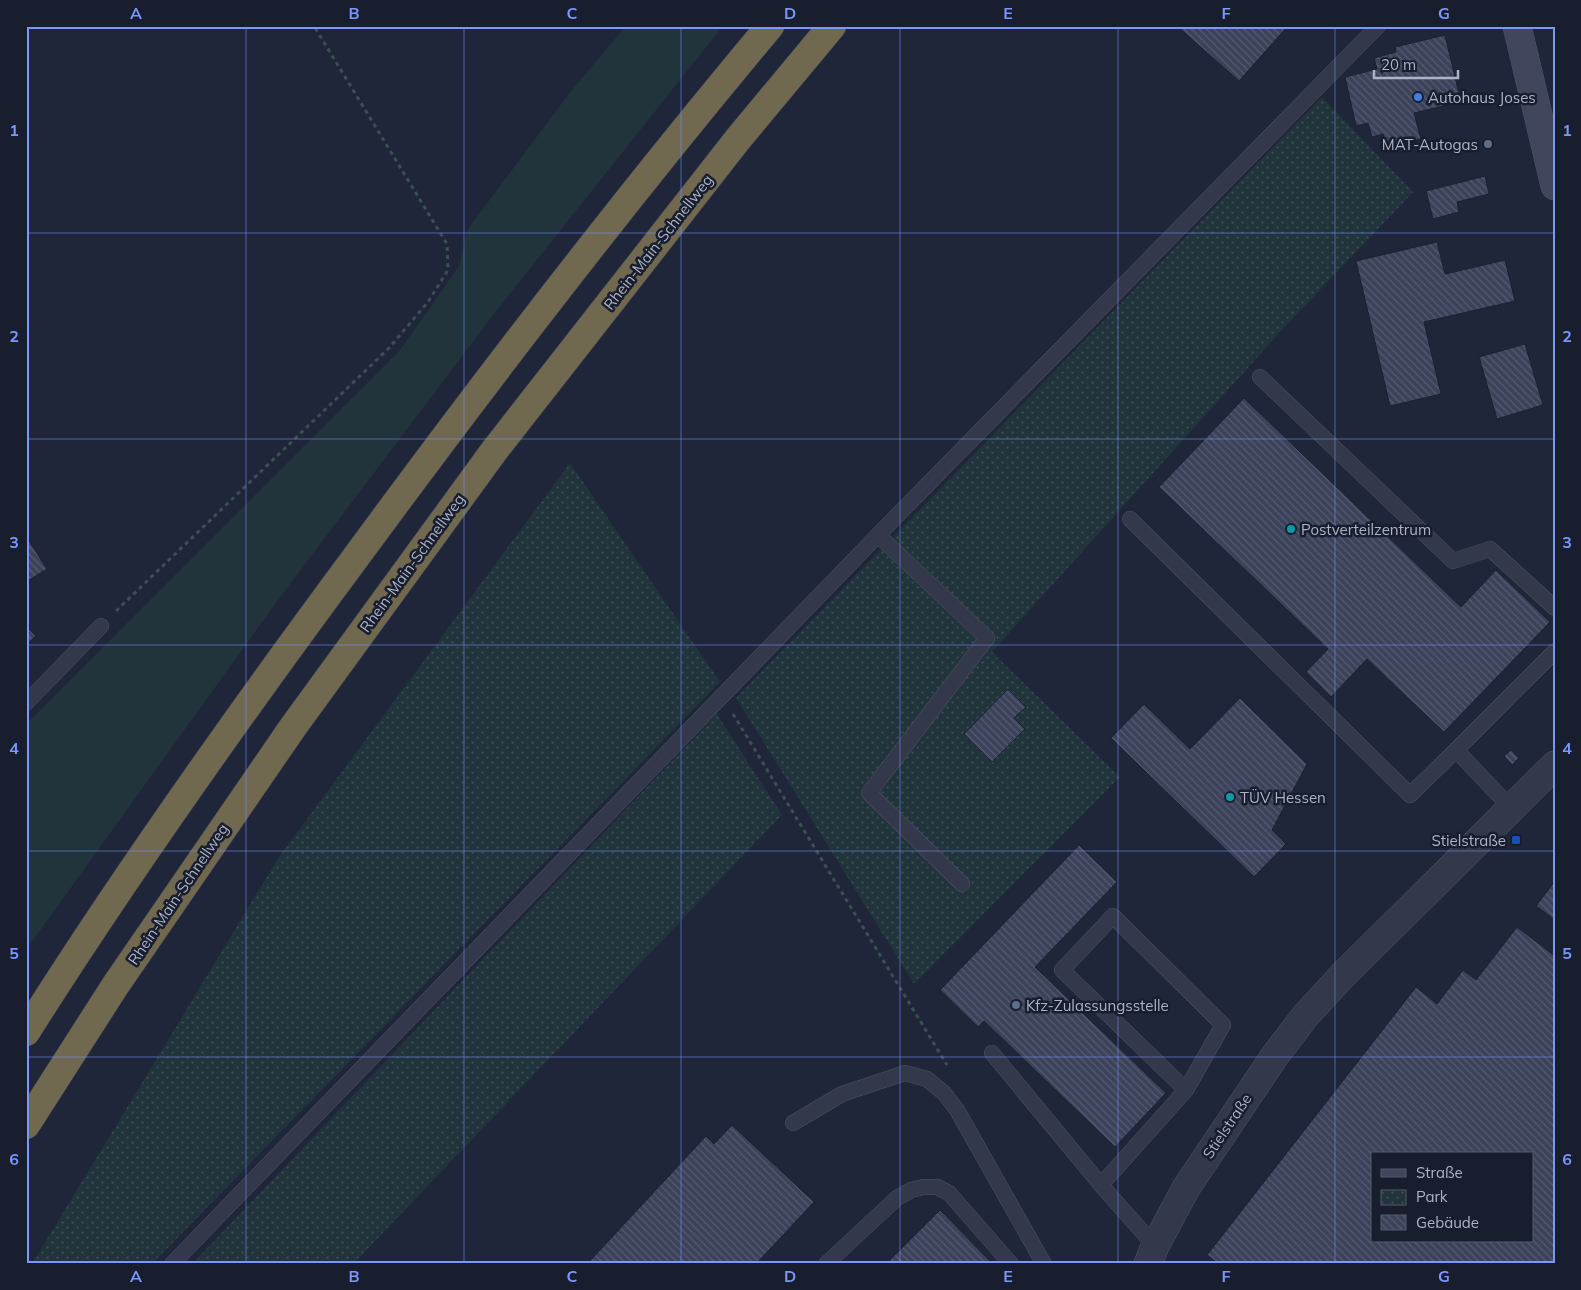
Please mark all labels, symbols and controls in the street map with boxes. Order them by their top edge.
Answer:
text: A [130,3,142,23]
text: B [348,3,360,23]
text: C [567,3,578,23]
text: D [784,3,796,23]
text: E [1003,3,1013,23]
text: F [1221,3,1231,23]
text: G [1438,3,1450,23]
scale bar [1374,48,1457,80]
text: 20 m [1381,55,1416,74]
place label: Autohaus Joses [1428,88,1536,107]
marker: Autohaus Joses [1412,91,1424,103]
text: 1 [9,120,19,140]
text: 1 [1562,120,1572,140]
place label: MAT-Autogas [1382,135,1478,154]
marker: MAT-Autogas [1482,138,1494,150]
street label: Rhein-Main-Schnellweg [599,171,717,313]
text: 2 [9,326,19,346]
text: 2 [1562,326,1572,346]
street label: Rhein-Main-Schnellweg [355,490,469,636]
place label: Postverteilzentrum [1301,520,1431,539]
marker: Postverteilzentrum [1285,523,1297,535]
text: 3 [9,532,19,552]
text: 3 [1562,532,1572,552]
text: 4 [9,738,19,758]
text: 4 [1562,738,1572,758]
place label: TÜV Hessen [1240,788,1326,807]
marker: TÜV Hessen [1224,791,1236,803]
street label: Rhein-Main-Schnellweg [124,820,232,968]
place label: Stielstraße [1431,831,1506,850]
marker: Stielstraße [1510,834,1522,846]
text: 5 [9,943,19,963]
text: 5 [1562,943,1572,963]
place label: Kfz-Zulassungsstelle [1026,996,1169,1015]
marker: Kfz-Zulassungsstelle [1010,999,1022,1011]
street label: Stielstraße [1198,1090,1256,1162]
text: 6 [9,1149,19,1169]
text: 6 [1562,1149,1572,1169]
legend [1371,1152,1534,1242]
text: Straße [1416,1163,1463,1182]
text: Park [1416,1187,1448,1206]
text: Gebäude [1416,1213,1479,1232]
text: A [130,1266,142,1286]
text: B [348,1266,360,1286]
text: C [567,1266,578,1286]
text: D [784,1266,796,1286]
text: E [1003,1266,1013,1286]
text: F [1221,1266,1231,1286]
text: G [1438,1266,1450,1286]

